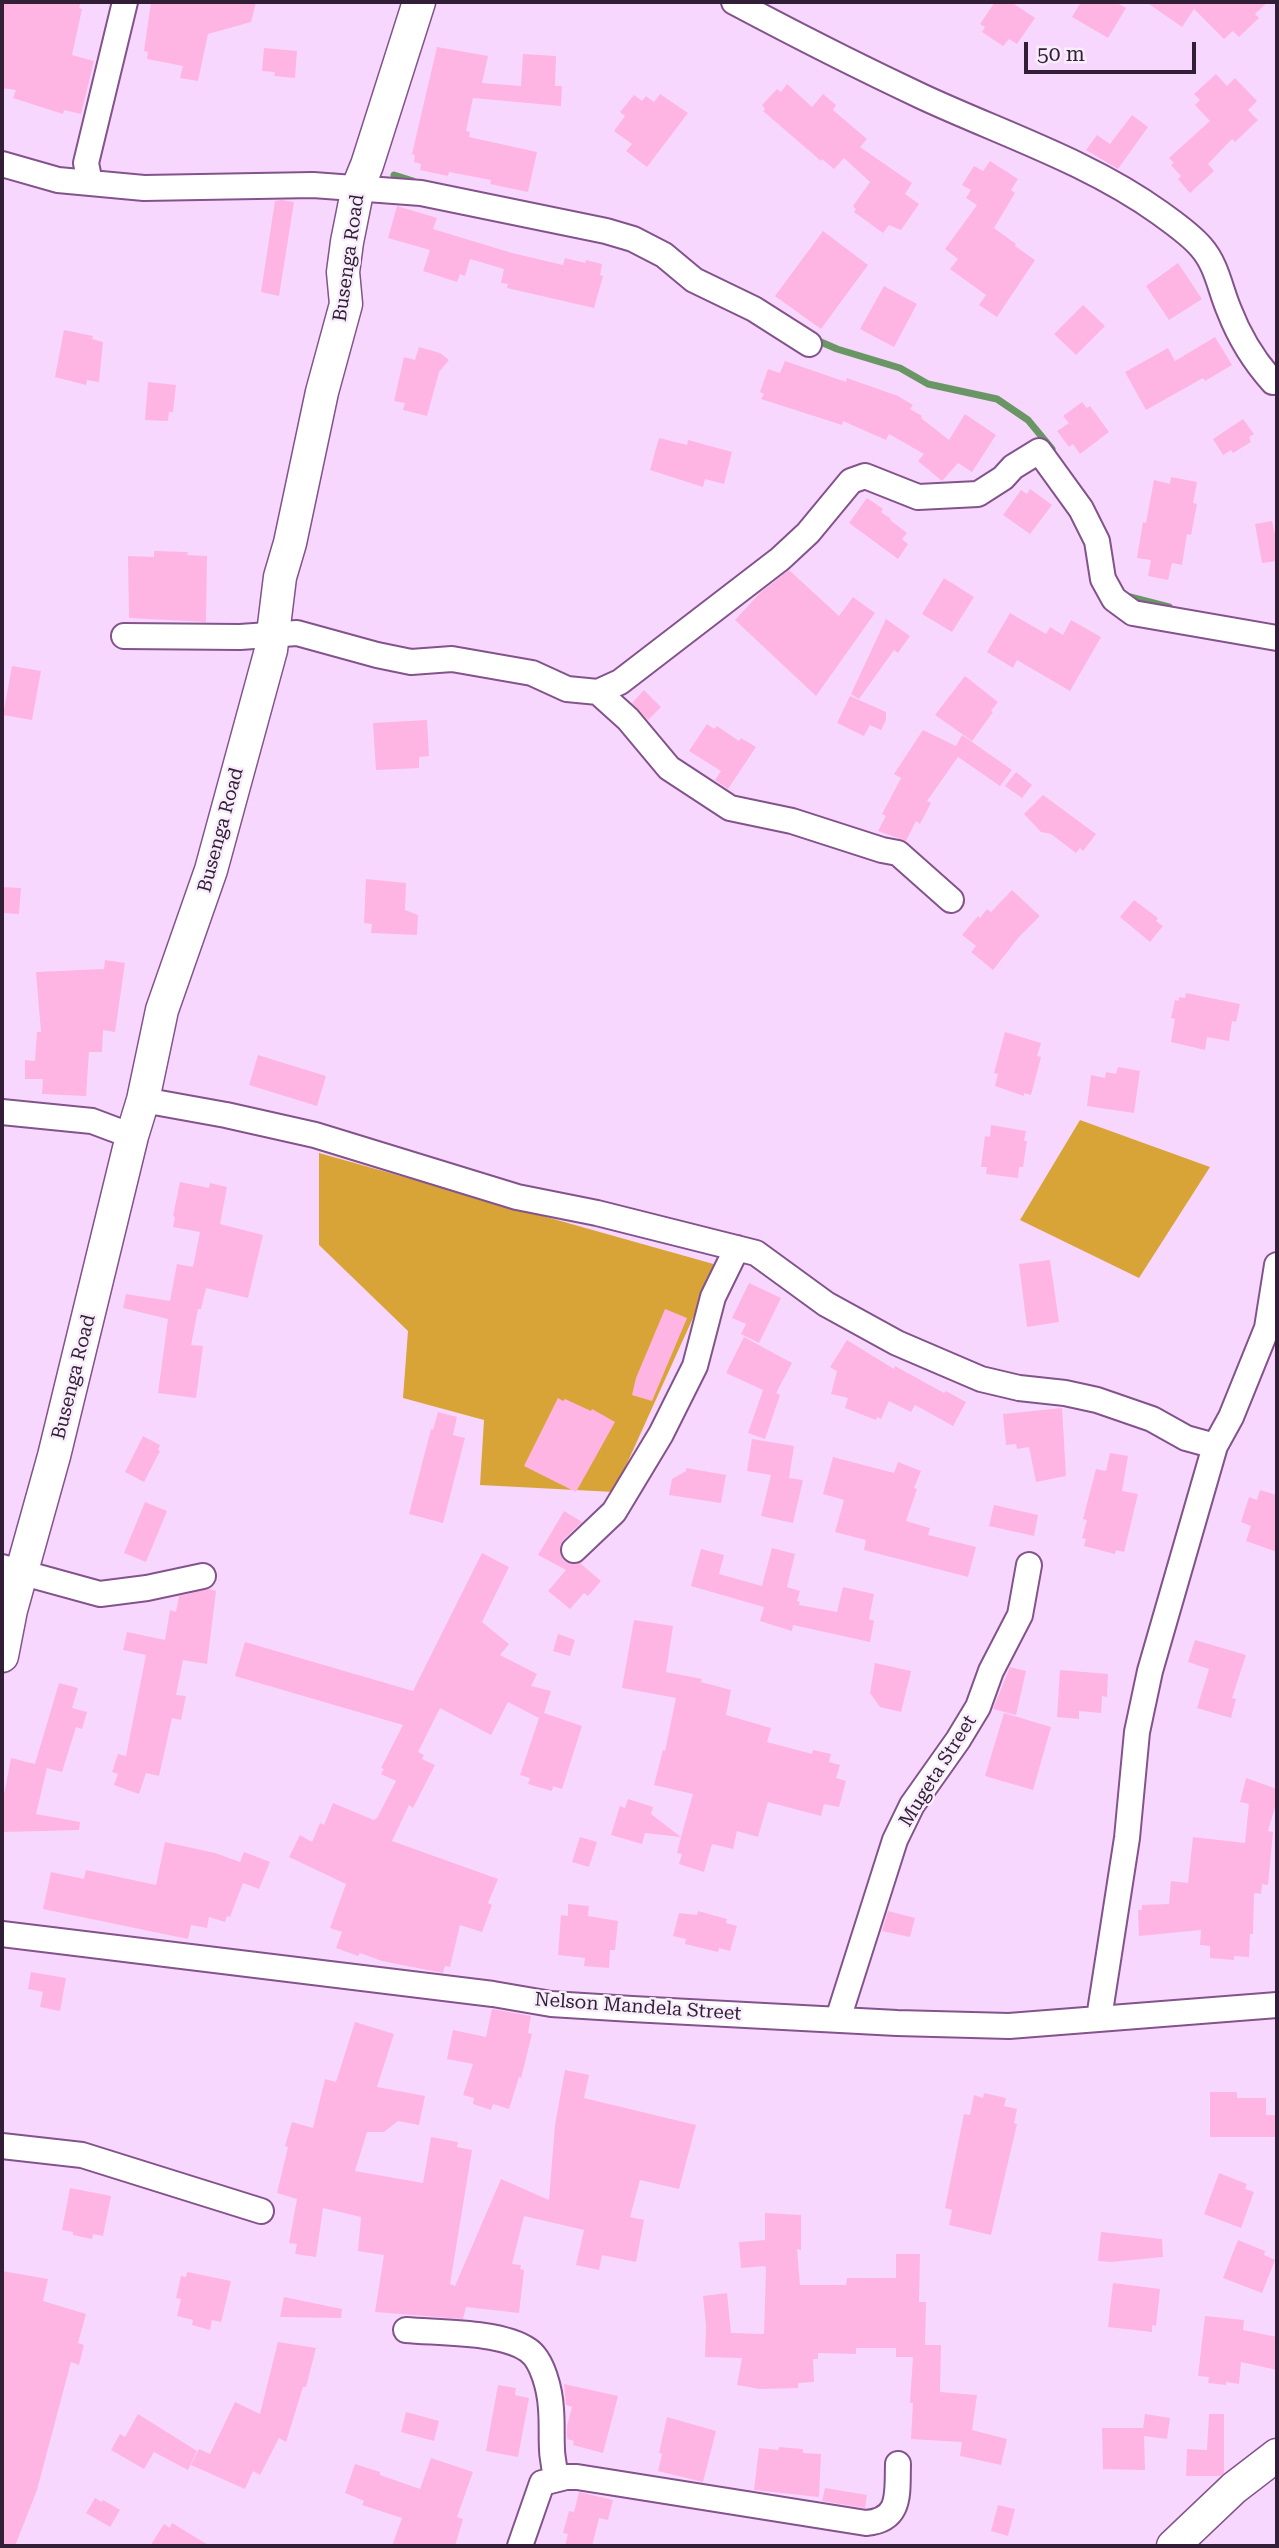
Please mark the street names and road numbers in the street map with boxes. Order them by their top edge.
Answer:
street label: Busenga Road [329,193,369,323]
street label: Busenga Road [193,765,249,895]
street label: Busenga Road [47,1312,101,1442]
street label: Mugeta Street [895,1711,981,1831]
street label: Nelson Mandela Street [534,1988,742,2026]

